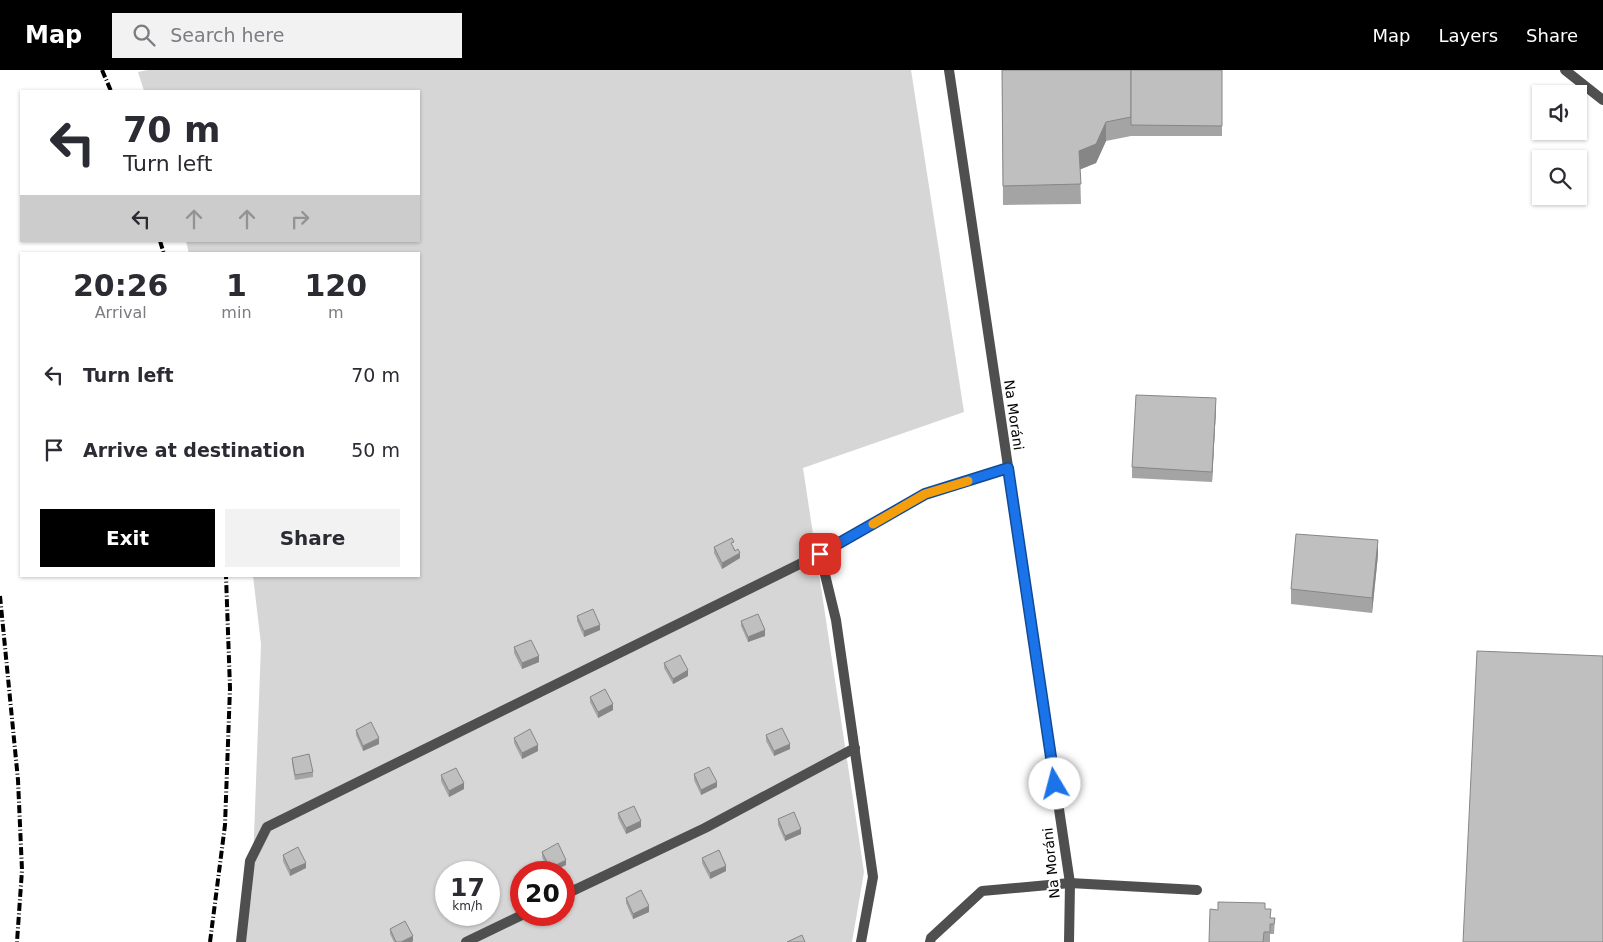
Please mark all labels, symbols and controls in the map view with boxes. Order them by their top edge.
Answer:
search box [112,13,462,58]
text: Map [25,21,82,49]
icon: search [130,21,158,49]
text: Search here [170,24,284,46]
text: Map [1372,25,1410,46]
text: Layers [1438,25,1498,46]
text: Share [1526,25,1578,46]
map controls [1532,85,1587,205]
button: sound [1532,85,1587,140]
icon: left [40,110,105,175]
text: 70 m [123,110,220,150]
button: search [1532,150,1587,205]
text: Turn left [123,151,212,176]
icon: left [127,205,155,233]
icon: ahead [180,205,208,233]
icon: ahead [233,205,261,233]
icon: right [286,205,314,233]
text: 20:26 [73,268,168,303]
text: 1 [226,268,247,303]
text: 120 [304,268,367,303]
text: Arrival [95,303,147,322]
text: min [221,303,252,322]
text: m [328,303,344,322]
icon: left [40,361,68,389]
text: Turn left [83,364,174,386]
text: 70 m [351,364,400,386]
street label: Na Moráni [1001,379,1027,451]
icon: arrive [40,436,68,464]
text: Arrive at destination [83,439,305,461]
text: 50 m [351,439,400,461]
button: Exit [40,509,215,567]
button: Share [225,509,400,567]
pin [799,533,841,575]
icon: arrive [806,540,834,568]
position arrow [1028,757,1080,809]
street label: Na Moráni [1039,827,1063,899]
speed limit sign: 20 [510,861,575,926]
text: 17 [450,873,485,902]
text: km/h [452,899,483,913]

